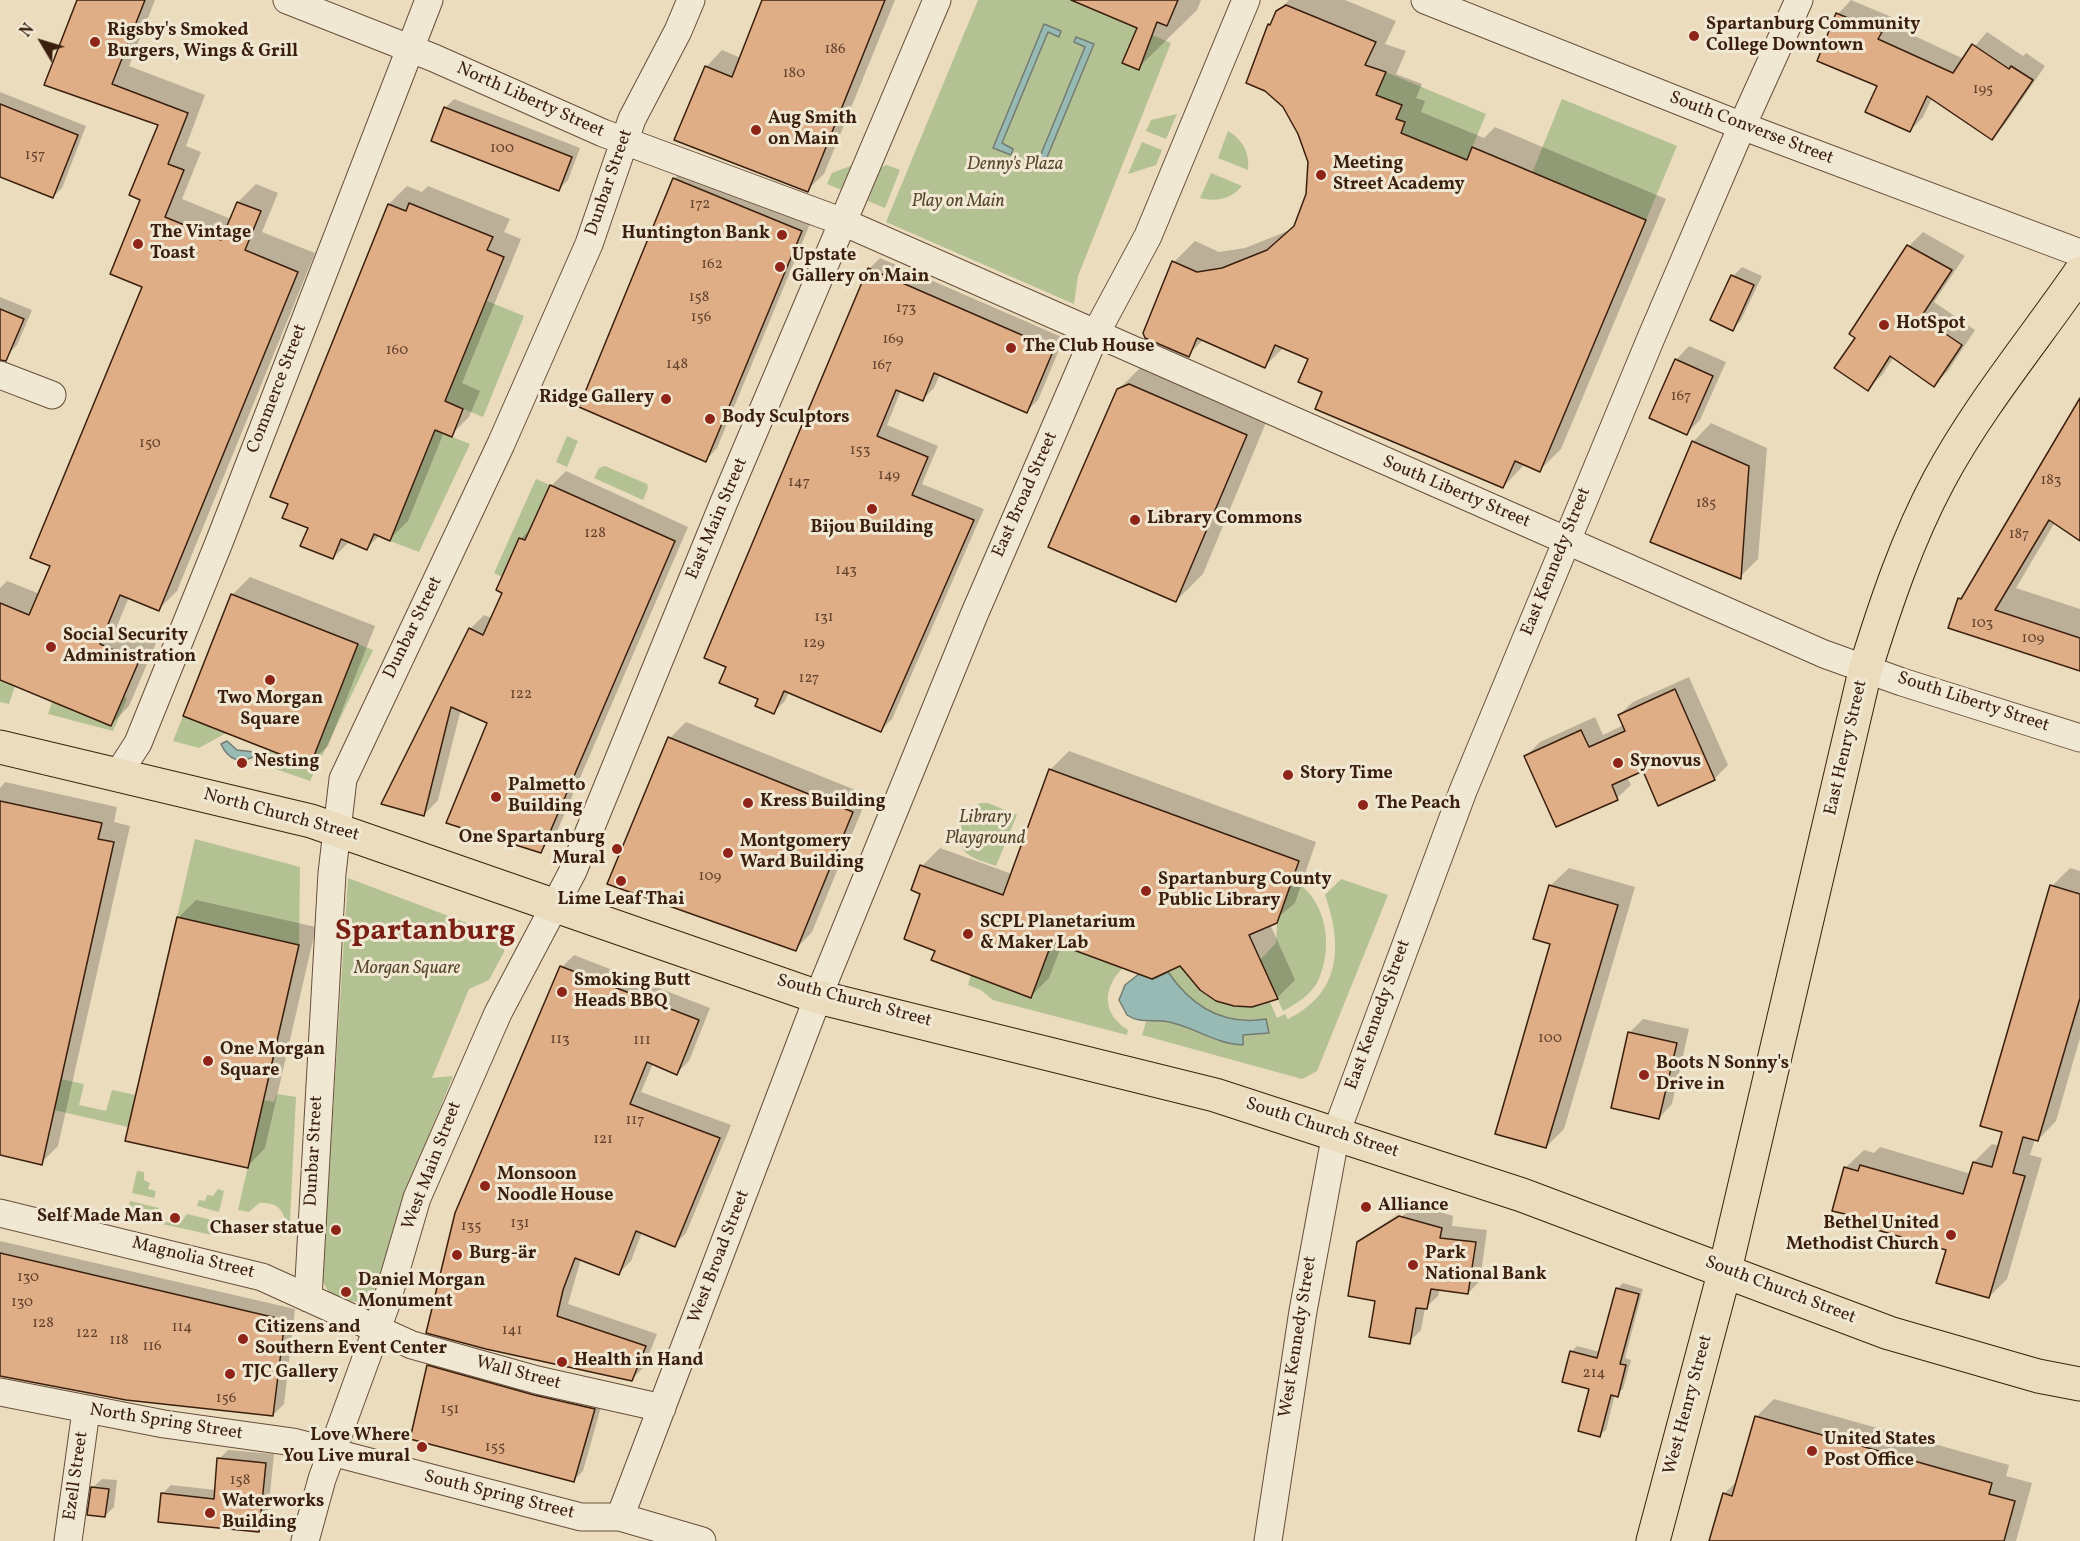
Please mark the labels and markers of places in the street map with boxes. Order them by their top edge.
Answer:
place label: Spartanburg Community College Downtown [1706,15,1920,57]
place label: Rigsby's Smoked Burgers, Wings & Grill [107,21,298,63]
marker: Spartanburg Community College Downtown [1687,29,1701,43]
marker: Rigsby's Smoked Burgers, Wings & Grill [88,35,102,49]
place label: Aug Smith on Main [768,109,857,152]
marker: Aug Smith on Main [749,123,763,137]
place label: Meeting Street Academy [1333,154,1465,196]
marker: Meeting Street Academy [1314,168,1328,182]
place label: The Vintage Toast [150,223,251,266]
place label: Huntington Bank [621,224,770,246]
marker: Huntington Bank [775,228,789,242]
marker: The Vintage Toast [131,237,145,251]
place label: Upstate Gallery on Main [792,246,929,288]
marker: Upstate Gallery on Main [773,260,787,274]
place label: HotSpot [1896,314,1966,336]
marker: HotSpot [1877,318,1891,332]
place label: The Club House [1023,337,1155,359]
marker: The Club House [1004,341,1018,355]
place label: Ridge Gallery [539,388,654,410]
marker: Ridge Gallery [659,392,673,406]
place label: Body Sculptors [722,408,850,430]
marker: Body Sculptors [703,412,717,426]
marker: Bijou Building [865,502,879,516]
place label: Library Commons [1147,509,1302,531]
marker: Library Commons [1128,513,1142,527]
place label: Bijou Building [811,518,933,540]
place label: Social Security Administration [63,626,196,668]
marker: Social Security Administration [44,640,58,654]
marker: Two Morgan Square [263,673,277,687]
place label: Two Morgan Square [217,689,323,732]
place label: Nesting [254,752,319,774]
place label: Synovus [1630,752,1701,774]
marker: Nesting [235,756,249,770]
marker: Synovus [1611,756,1625,770]
place label: Story Time [1300,764,1393,786]
marker: Story Time [1281,768,1295,782]
place label: Palmetto Building [508,776,585,818]
marker: Palmetto Building [489,790,503,804]
place label: Kress Building [760,792,886,814]
place label: The Peach [1375,794,1461,816]
marker: Kress Building [741,796,755,810]
marker: The Peach [1356,798,1370,812]
place label: One Spartanburg Mural [459,828,605,870]
place label: Montgomery Ward Building [740,832,864,874]
marker: One Spartanburg Mural [610,842,624,856]
marker: Montgomery Ward Building [721,846,735,860]
place label: Spartanburg County Public Library [1158,870,1331,912]
marker: Lime Leaf Thai [614,874,628,888]
marker: Spartanburg County Public Library [1139,884,1153,898]
place label: Lime Leaf Thai [558,890,684,912]
place label: SCPL Planetarium & Maker Lab [980,913,1136,956]
marker: SCPL Planetarium & Maker Lab [961,927,975,941]
place label: Smoking Butt Heads BBQ [574,971,690,1014]
marker: Smoking Butt Heads BBQ [555,985,569,999]
place label: One Morgan Square [220,1040,325,1082]
marker: One Morgan Square [201,1054,215,1068]
place label: Boots N Sonny's Drive in [1656,1054,1789,1096]
marker: Boots N Sonny's Drive in [1637,1068,1651,1082]
place label: Monsoon Noodle House [497,1165,613,1208]
marker: Monsoon Noodle House [478,1179,492,1193]
place label: Alliance [1378,1196,1448,1218]
marker: Alliance [1359,1200,1373,1214]
place label: Self Made Man [37,1207,163,1229]
marker: Self Made Man [168,1211,182,1225]
place label: Bethel United Methodist Church [1786,1214,1939,1256]
place label: Chaser statue [210,1219,324,1241]
marker: Chaser statue [329,1223,343,1237]
marker: Bethel United Methodist Church [1944,1228,1958,1242]
place label: Burg-är [469,1244,536,1266]
place label: Park National Bank [1425,1244,1547,1286]
marker: Burg-är [450,1248,464,1262]
marker: Park National Bank [1406,1258,1420,1272]
place label: Daniel Morgan Monument [358,1271,485,1314]
marker: Daniel Morgan Monument [339,1285,353,1299]
place label: Citizens and Southern Event Center [255,1318,447,1360]
marker: Citizens and Southern Event Center [236,1332,250,1346]
place label: Health in Hand [574,1351,703,1373]
marker: Health in Hand [555,1355,569,1369]
place label: TJC Gallery [242,1363,338,1385]
marker: TJC Gallery [223,1367,237,1381]
place label: Love Where You Live mural [283,1426,410,1468]
place label: United States Post Office [1824,1430,1936,1472]
marker: Love Where You Live mural [415,1440,429,1454]
marker: United States Post Office [1805,1444,1819,1458]
place label: Waterworks Building [222,1492,324,1534]
marker: Waterworks Building [203,1506,217,1520]

